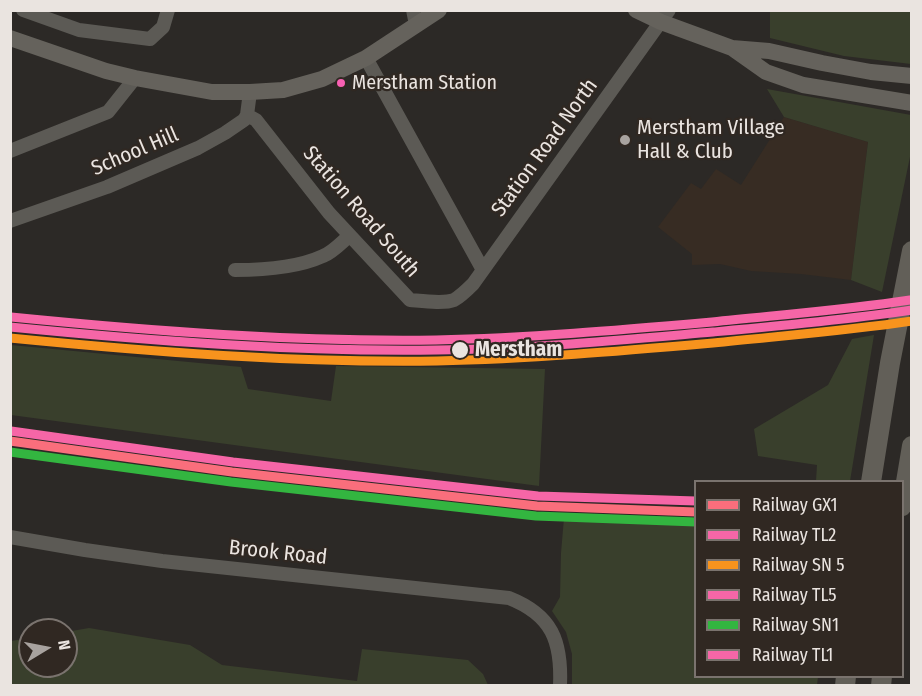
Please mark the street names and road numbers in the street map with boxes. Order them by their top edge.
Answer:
street label: Station Road North [487,74,603,222]
street label: School Hill [88,122,182,182]
street label: Station Road South [297,141,425,283]
street label: Brook Road [228,535,328,571]

